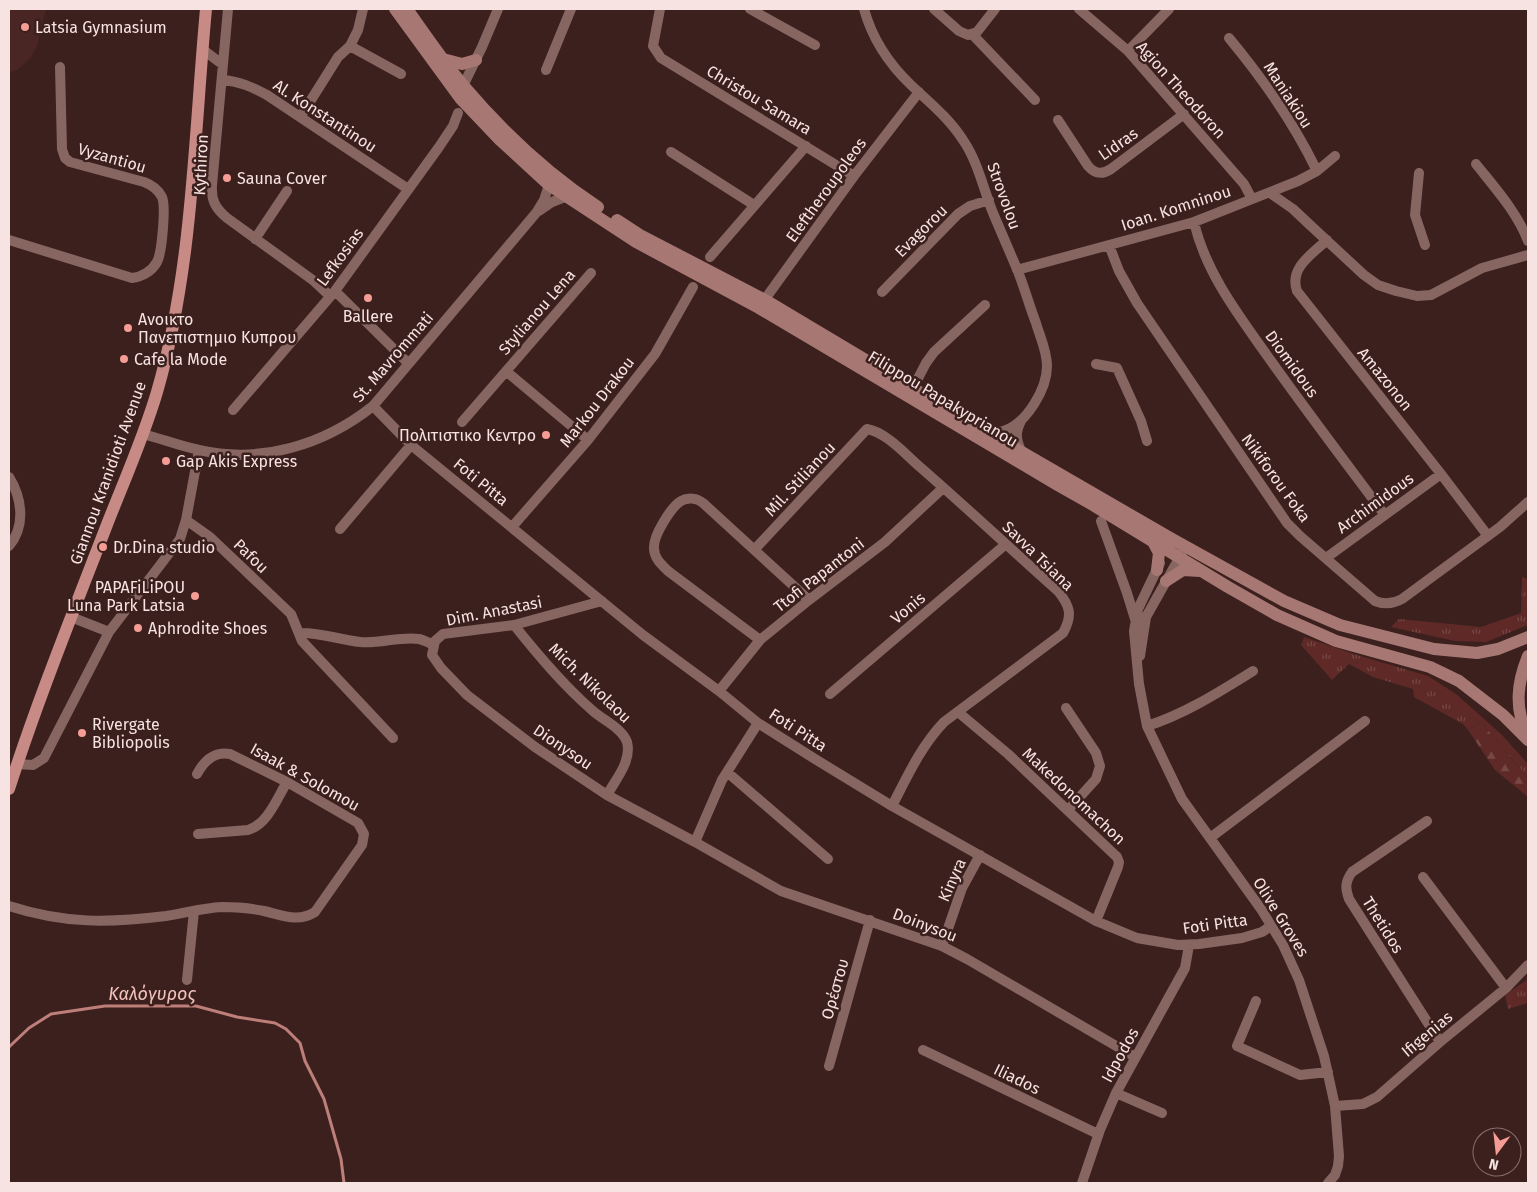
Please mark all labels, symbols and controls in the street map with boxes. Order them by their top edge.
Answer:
place label: Latsia Gymnasium [35,18,167,37]
marker: Latsia Gymnasium [19,21,31,33]
street label: Agion Theodoron [1132,38,1230,142]
street label: Maniakiou [1260,58,1316,132]
street label: Christou Samara [703,61,815,139]
street label: Al. Konstantinou [270,75,380,157]
street label: Lidras [1095,124,1141,164]
street label: Kythiron [190,134,212,196]
street label: Eleftheroupoleos [782,134,870,246]
street label: Vyzantiou [76,139,148,177]
street label: Strovolou [983,160,1025,232]
place label: Sauna Cover [237,169,328,188]
marker: Sauna Cover [221,172,233,184]
street label: Ioan. Komninou [1119,181,1233,235]
street label: Evagorou [891,201,951,261]
street label: Lefkosias [313,224,367,290]
street label: Stylianou Lena [495,265,579,359]
marker: Ballere [362,292,374,304]
place label: Ballere [343,307,393,326]
street label: St. Mavrommati [349,308,437,406]
place label: Ανοικτο Πανεπιστημιο Κυπρου [138,310,296,347]
marker: Ανοικτο Πανεπιστημιο Κυπρου [122,322,134,334]
street label: Diomidous [1261,327,1323,401]
street label: Amazonon [1354,344,1416,414]
street label: Filippou Papakyprianou [865,347,1021,451]
place label: Cafe la Mode [134,350,227,369]
marker: Cafe la Mode [118,353,130,365]
street label: Markou Drakou [556,353,638,451]
street label: Giannou Kranidioti Avenue [66,379,150,567]
place label: Πολιτιστικο Κεντρο [399,426,536,445]
marker: Πολιτιστικο Κεντρο [540,429,552,441]
street label: Nikiforou Foka [1238,430,1314,526]
street label: Mil. Stilianou [761,438,839,520]
place label: Gap Akis Express [176,452,297,471]
street label: Foti Pitta [450,454,512,510]
marker: Gap Akis Express [160,455,172,467]
street label: Archimidous [1333,469,1417,537]
street label: Savva Tsiana [998,517,1078,595]
street label: Ttofi Papantoni [770,534,868,616]
street label: Pafou [230,535,272,577]
place label: Dr.Dina studio [113,538,215,557]
marker: Dr.Dina studio [97,541,109,553]
place label: PAPAFiLiPOU Luna Park Latsia [67,578,185,615]
street label: Vonis [887,588,929,628]
marker: PAPAFiLiPOU Luna Park Latsia [189,590,201,602]
street label: Dim. Anastasi [444,592,544,630]
place label: Aphrodite Shoes [148,619,267,638]
marker: Aphrodite Shoes [132,622,144,634]
street label: Mich. Nikolaou [545,639,635,727]
street label: Foti Pitta [766,704,830,756]
place label: Rivergate Bibliopolis [92,715,170,752]
street label: Dionysou [530,720,596,774]
marker: Rivergate Bibliopolis [76,727,88,739]
street label: Isaak & Solomou [247,739,363,815]
street label: Makedonomachon [1019,743,1129,849]
street label: Kinyra [934,855,970,905]
street label: Olive Groves [1249,874,1313,960]
street label: Thetidos [1358,893,1408,957]
street label: Doinysou [890,904,960,946]
street label: Foti Pitta [1181,910,1249,938]
street label: Ορέστου [817,956,853,1022]
water label: Καλόγυρος [108,983,196,1005]
street label: Ifigenias [1398,1007,1456,1061]
street label: Idpodos [1097,1024,1143,1086]
street label: Iliados [991,1060,1043,1098]
north arrow [1472,1127,1522,1177]
text: N [1487,1155,1500,1173]

